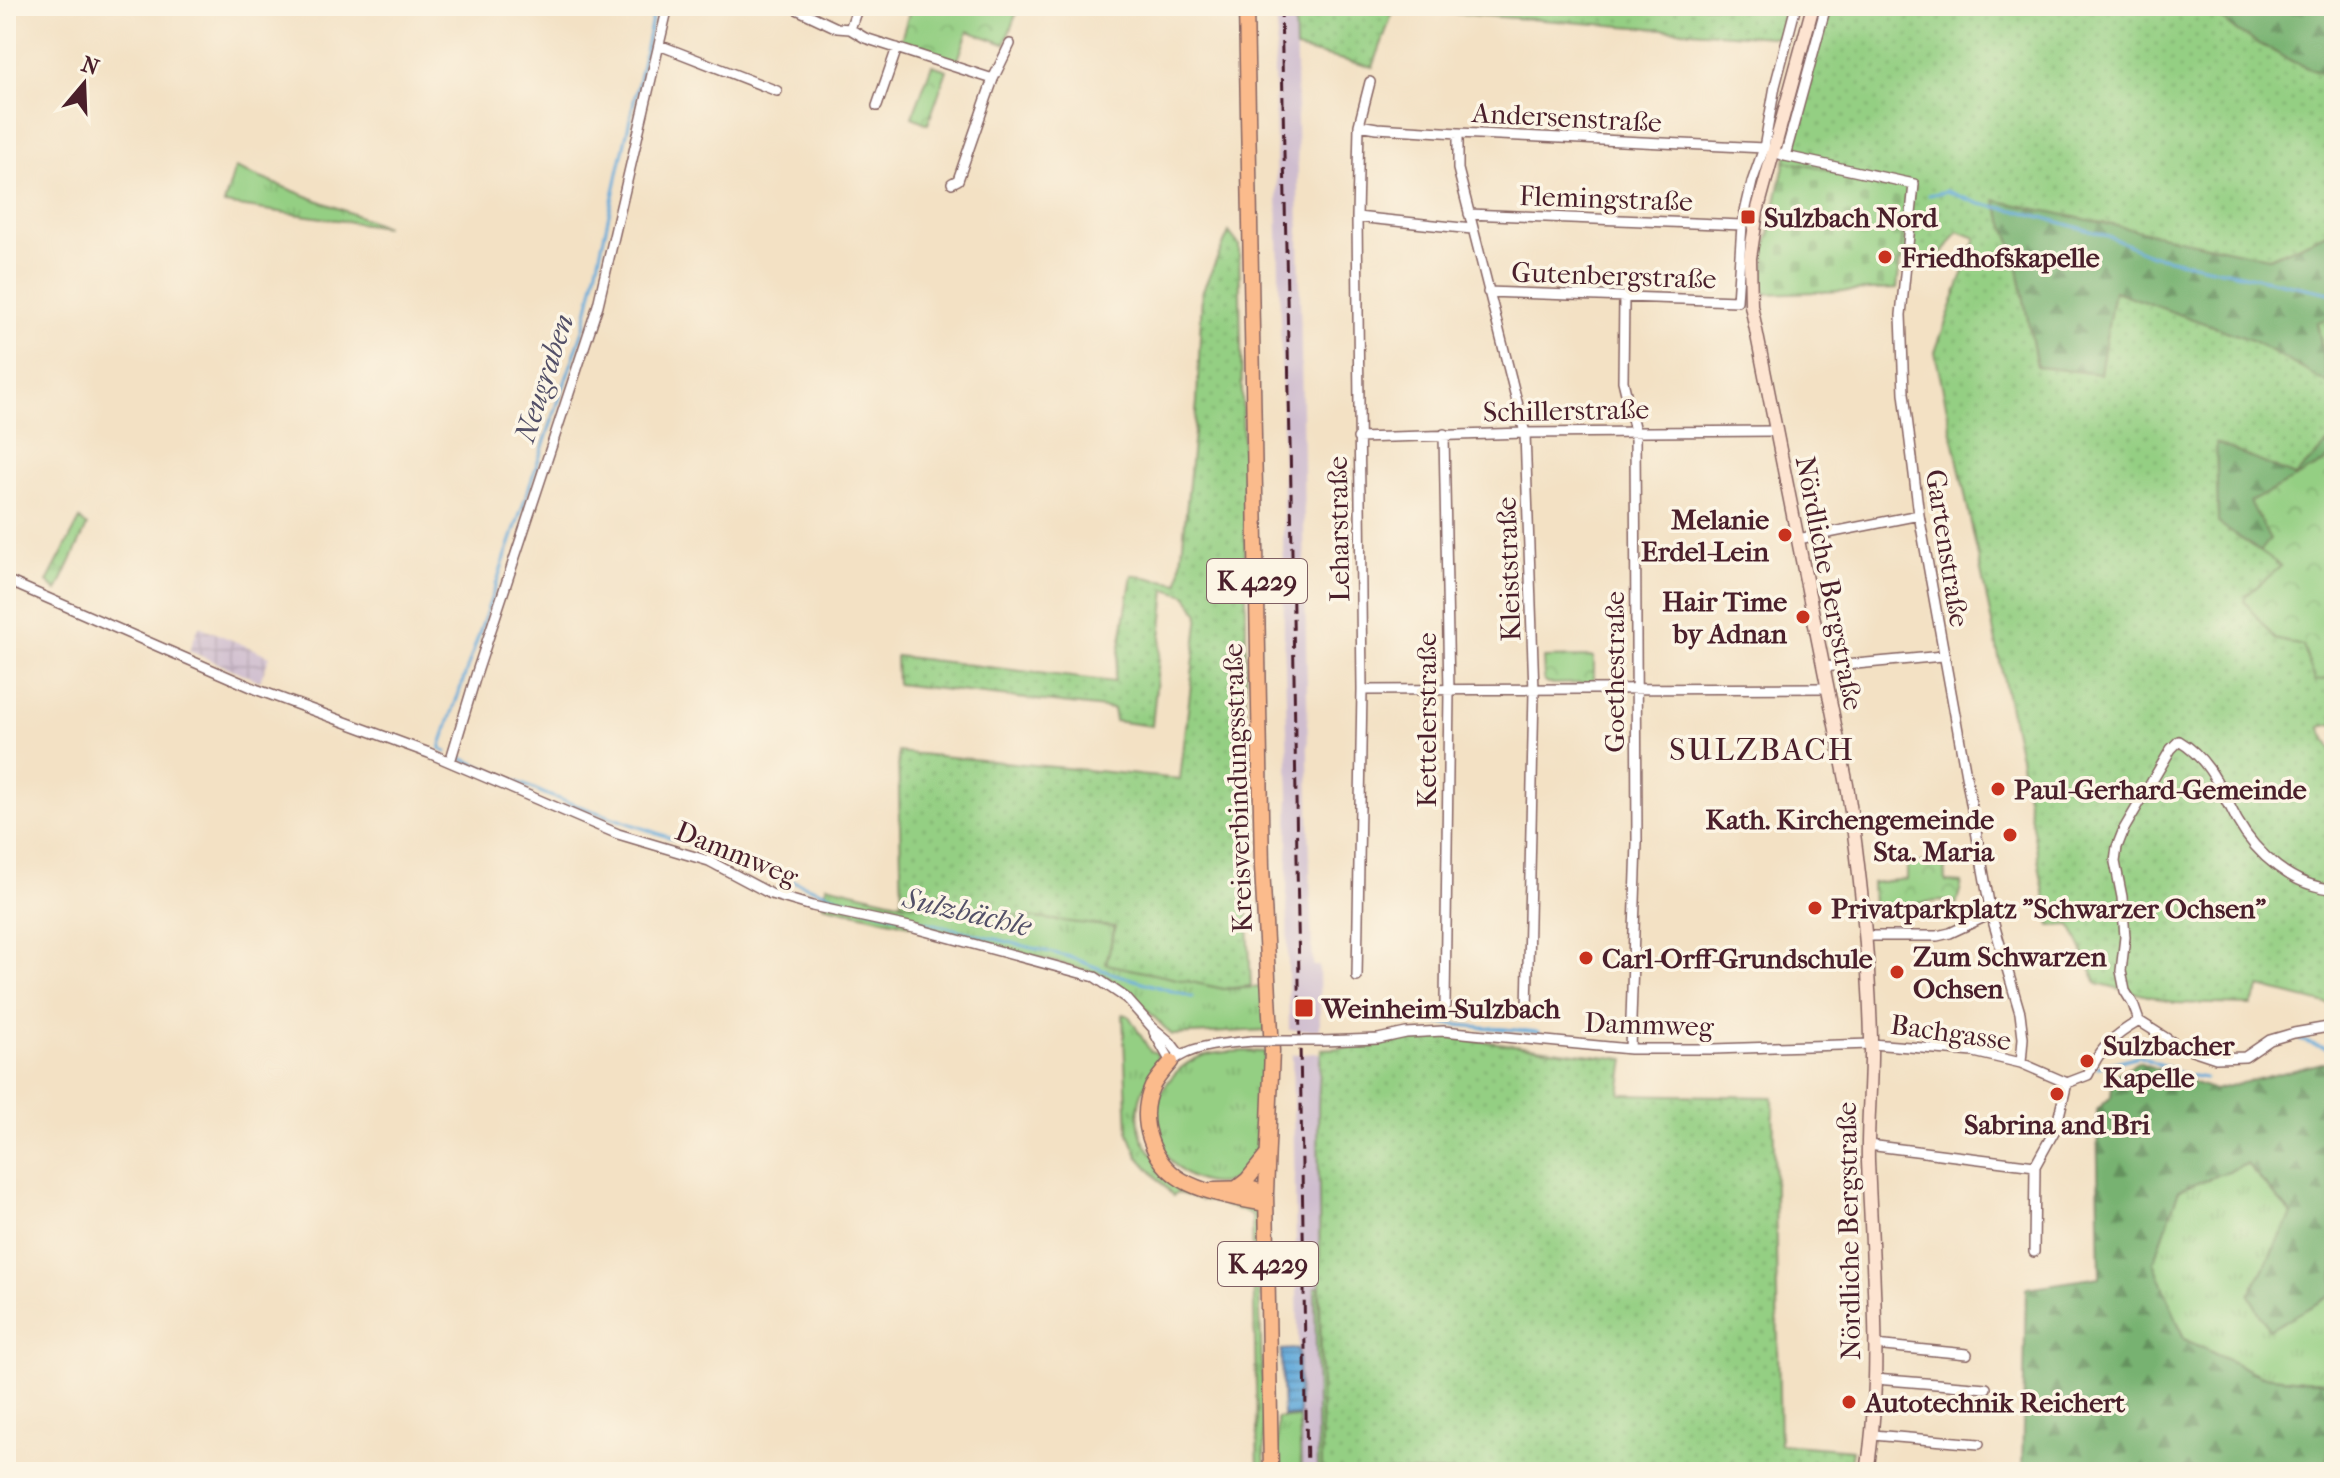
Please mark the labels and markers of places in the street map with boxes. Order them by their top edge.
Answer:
place label: Sulzbach Nord [1764,201,1938,234]
marker: Sulzbach Nord [1739,208,1757,226]
place label: Friedhofskapelle [1901,241,2100,274]
marker: Friedhofskapelle [1876,248,1894,266]
place label: Melanie Erdel-Lein [1641,503,1770,568]
marker: Melanie Erdel-Lein [1776,526,1794,544]
place label: Hair Time by Adnan [1662,585,1788,650]
marker: Hair Time by Adnan [1794,608,1812,626]
place label: Paul-Gerhard-Gemeinde [2014,773,2307,806]
marker: Paul-Gerhard-Gemeinde [1989,780,2007,798]
place label: Kath. Kirchengemeinde Sta. Maria [1706,803,1995,868]
marker: Kath. Kirchengemeinde Sta. Maria [2001,826,2019,844]
place label: Privatparkplatz "Schwarzer Ochsen" [1831,892,2266,925]
marker: Privatparkplatz "Schwarzer Ochsen" [1806,899,1824,917]
place label: Zum Schwarzen Ochsen [1913,940,2107,1005]
place label: Carl-Orff-Grundschule [1602,942,1873,975]
marker: Carl-Orff-Grundschule [1577,949,1595,967]
marker: Zum Schwarzen Ochsen [1888,963,1906,981]
place label: Weinheim-Sulzbach [1321,992,1560,1025]
marker: Weinheim-Sulzbach [1293,997,1315,1019]
place label: Sulzbacher Kapelle [2103,1029,2236,1094]
marker: Sulzbacher Kapelle [2078,1052,2096,1070]
marker: Sabrina and Bri [2048,1085,2066,1103]
place label: Sabrina and Bri [1964,1108,2151,1141]
place label: Autotechnik Reichert [1863,1386,2126,1419]
marker: Autotechnik Reichert [1840,1393,1858,1411]

